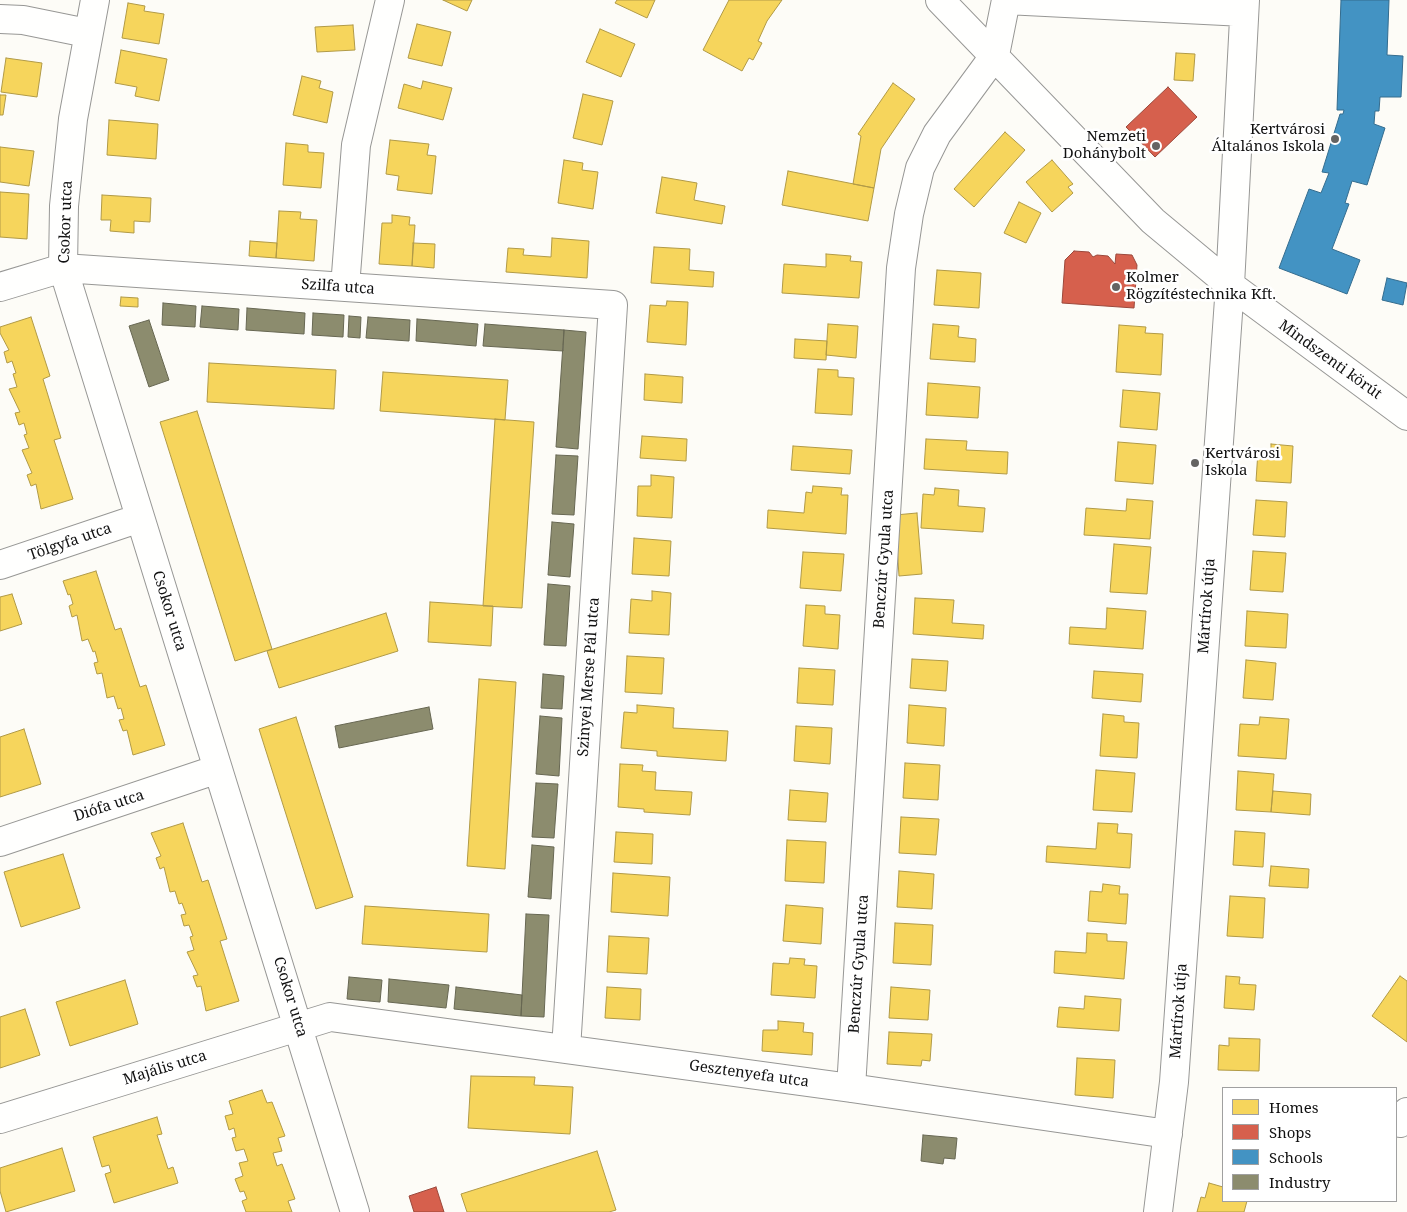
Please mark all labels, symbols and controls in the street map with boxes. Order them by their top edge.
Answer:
place label: Kertvárosi Általános Iskola [1211,121,1325,156]
place label: Nemzeti Dohánybolt [1063,128,1146,163]
marker: Kertvárosi Általános Iskola [1329,133,1341,145]
marker: Nemzeti Dohánybolt [1150,140,1162,152]
street label: Csokor utca [56,180,76,264]
place label: Kolmer Rögzítéstechnika Kft. [1126,269,1276,304]
street label: Szilfa utca [301,275,375,299]
marker: Kolmer Rögzítéstechnika Kft. [1110,281,1122,293]
street label: Mindszenti körút [1275,317,1385,403]
place label: Kertvárosi Iskola [1205,445,1280,480]
marker: Kertvárosi Iskola [1189,457,1201,469]
street label: Benczúr Gyula utca [870,489,898,629]
street label: Tölgyfa utca [26,519,114,565]
street label: Mártírok útja [1195,558,1219,654]
street label: Csokor utca [148,569,190,653]
street label: Szinyei Merse Pál utca [574,597,604,757]
street label: Diófa utca [72,786,146,826]
street label: Benczúr Gyula utca [845,894,873,1034]
street label: Csokor utca [269,955,311,1039]
street label: Mártírok útja [1167,963,1191,1059]
street label: Majális utca [121,1047,209,1089]
street label: Gesztenyefa utca [688,1057,810,1091]
legend [1222,1087,1397,1202]
text: Homes [1269,1097,1319,1117]
text: Shops [1269,1122,1311,1142]
text: Schools [1269,1147,1323,1167]
text: Industry [1269,1172,1331,1192]

